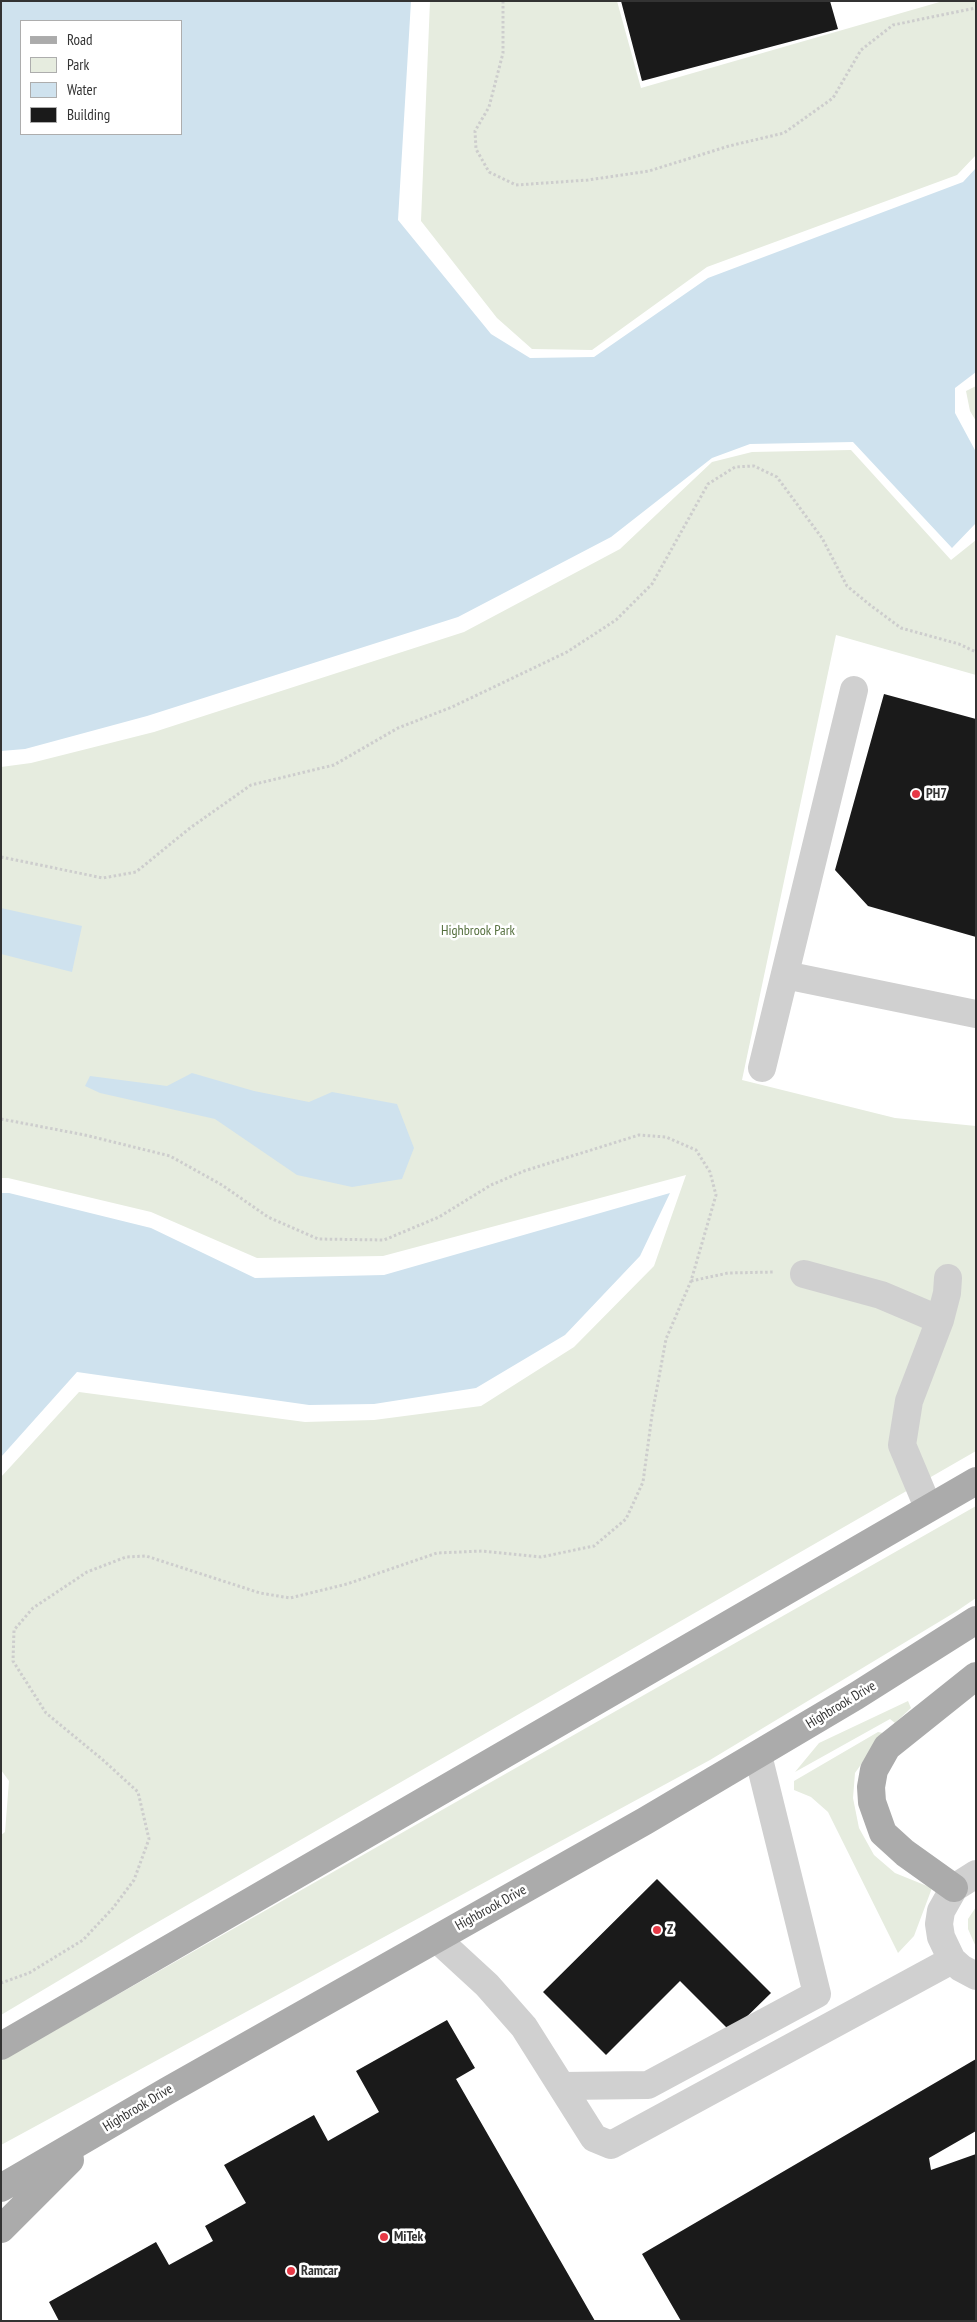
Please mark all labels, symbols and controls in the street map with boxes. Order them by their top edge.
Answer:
legend [20,20,182,135]
text: Road [67,30,93,49]
text: Park [67,55,89,74]
text: Water [67,80,97,99]
text: Building [67,105,110,124]
place label: PH7 [926,786,947,802]
marker: PH7 [910,788,922,800]
park label: Highbrook Park [441,923,515,939]
street label: Highbrook Drive [803,1678,879,1732]
street label: Highbrook Drive [453,1882,529,1934]
place label: Z [667,1922,673,1938]
marker: Z [651,1924,663,1936]
street label: Highbrook Drive [100,2081,176,2135]
place label: MiTek [394,2229,423,2245]
marker: MiTek [378,2231,390,2243]
place label: Ramcar [301,2263,338,2279]
marker: Ramcar [285,2265,297,2277]

